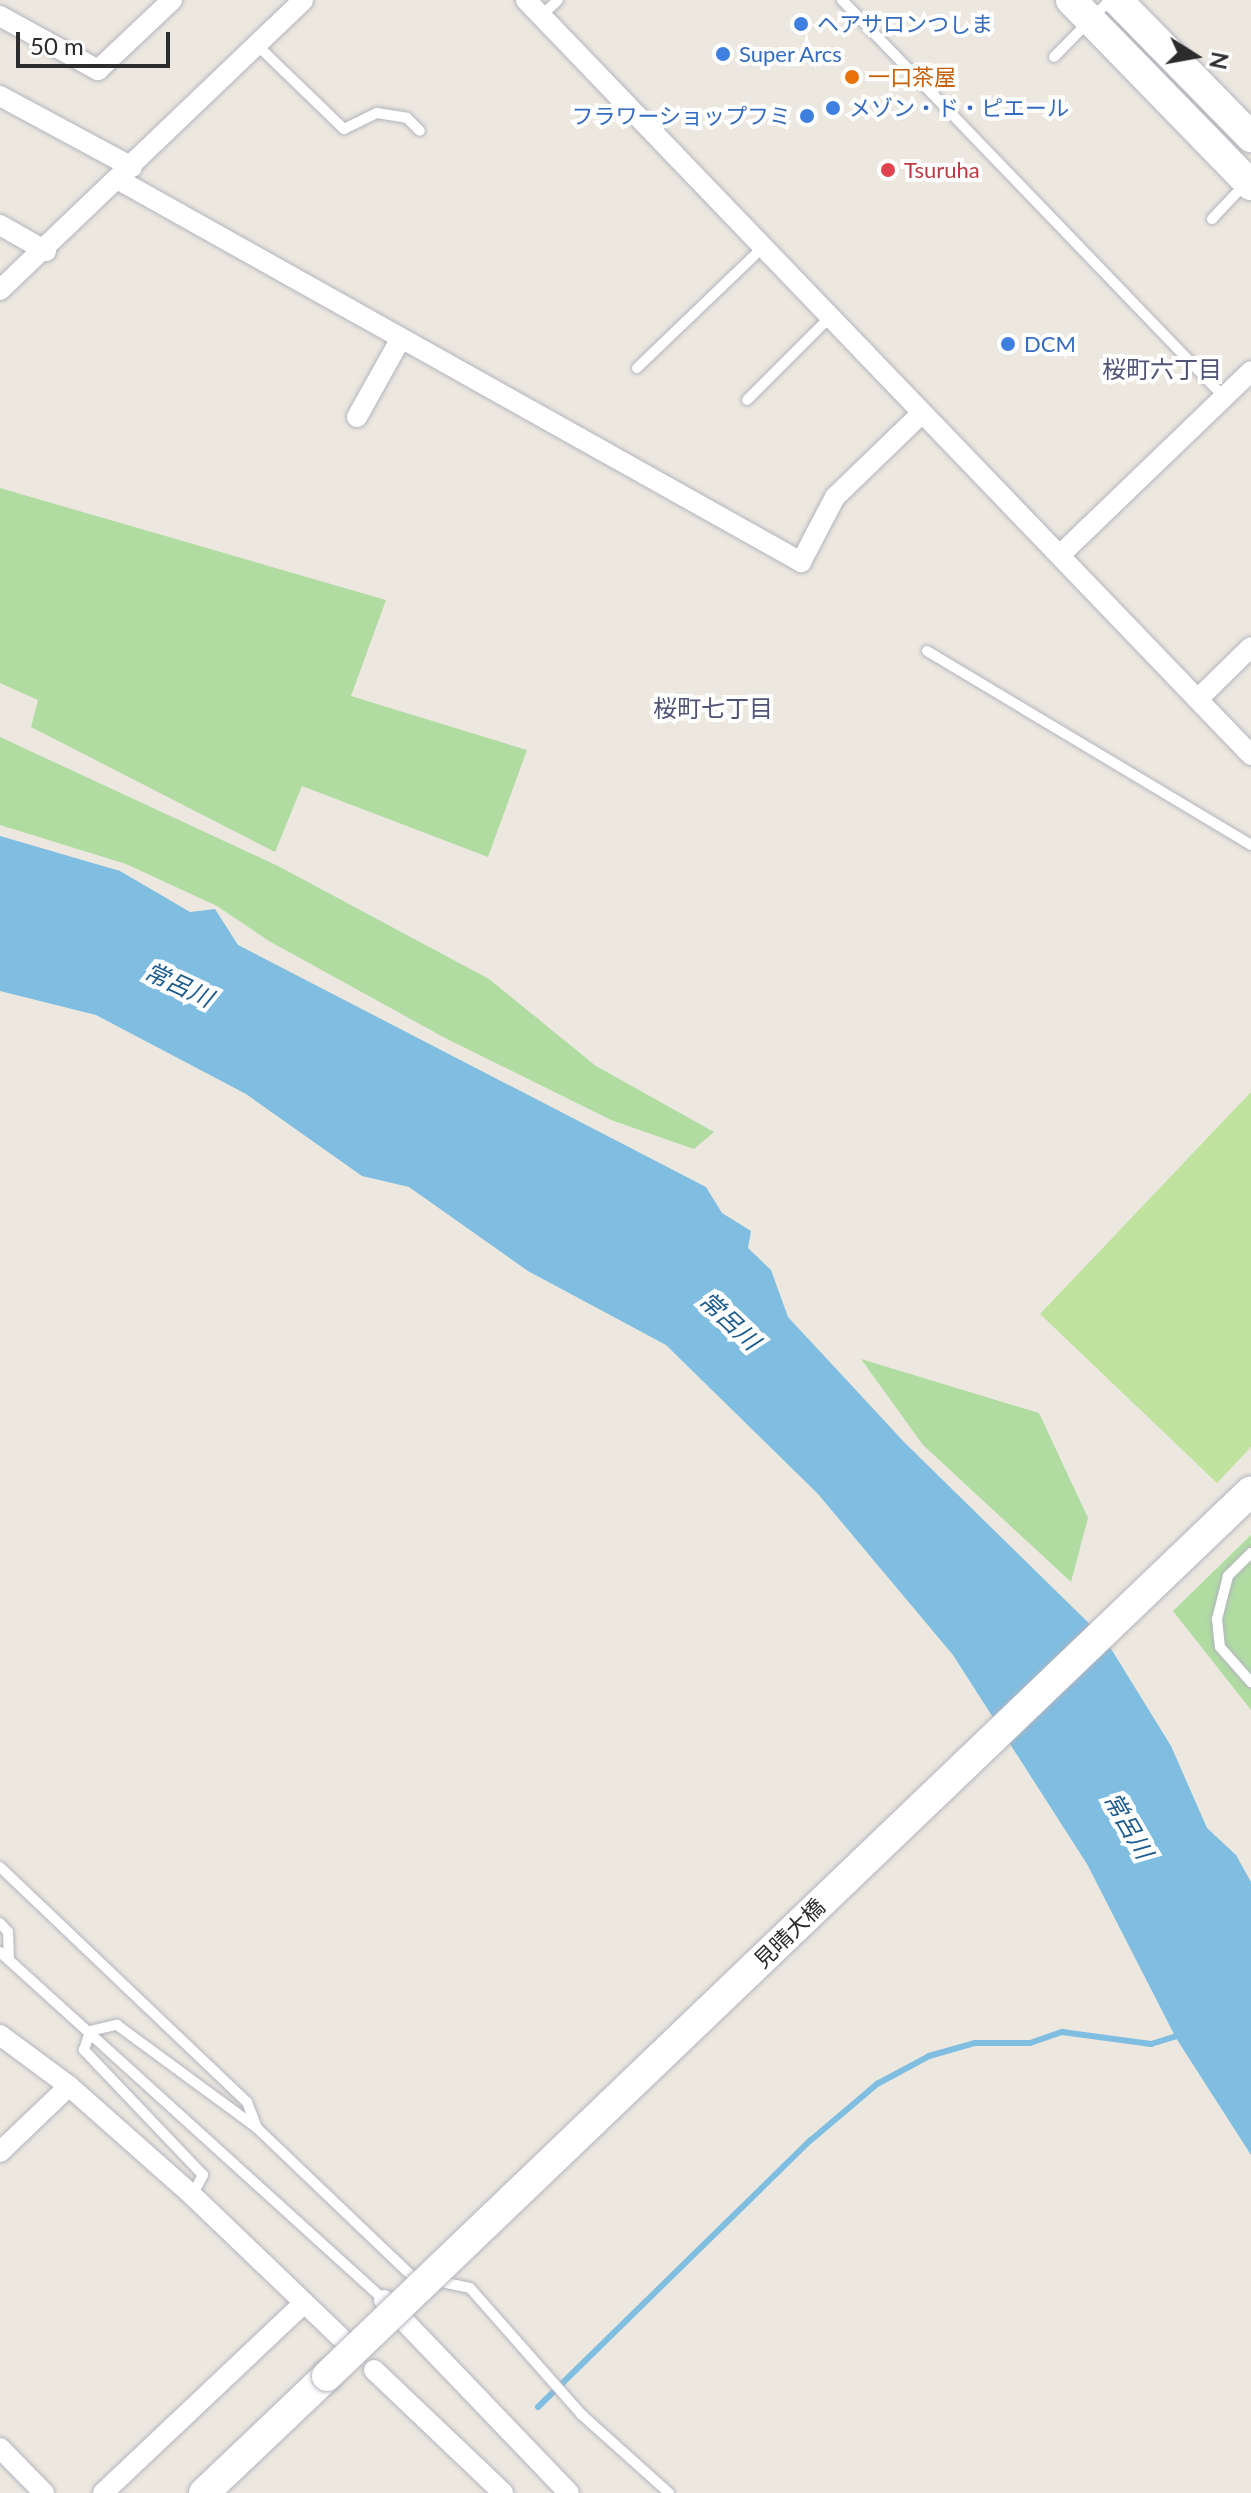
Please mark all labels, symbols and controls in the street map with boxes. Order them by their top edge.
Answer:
place label: ヘアサロンつしま [817,11,993,37]
marker: ヘアサロンつしま [792,15,810,33]
scale bar [20,16,174,66]
north arrow [1155,16,1235,96]
text: 50 m [30,31,84,60]
place label: Super Arcs [739,41,843,67]
marker: Super Arcs [714,45,732,63]
text: N [1204,50,1234,72]
place label: 一口茶屋 [868,64,956,90]
marker: 一口茶屋 [843,68,861,86]
place label: メゾン・ド・ピエール [849,95,1069,121]
marker: メゾン・ド・ピエール [824,99,842,117]
place label: フラワーショップフミ [571,103,791,129]
marker: フラワーショップフミ [798,107,816,125]
place label: Tsuruha [904,157,980,183]
marker: Tsuruha [879,161,897,179]
place label: DCM [1024,331,1076,357]
marker: DCM [999,335,1017,353]
district label: 桜町六丁目 [1102,355,1222,383]
district label: 桜町七丁目 [653,694,773,722]
water label: 常呂川 [140,956,218,1012]
water label: 常呂川 [694,1285,766,1355]
water label: 常呂川 [1099,1787,1159,1863]
street label: 見晴大橋 [748,1893,830,1973]

